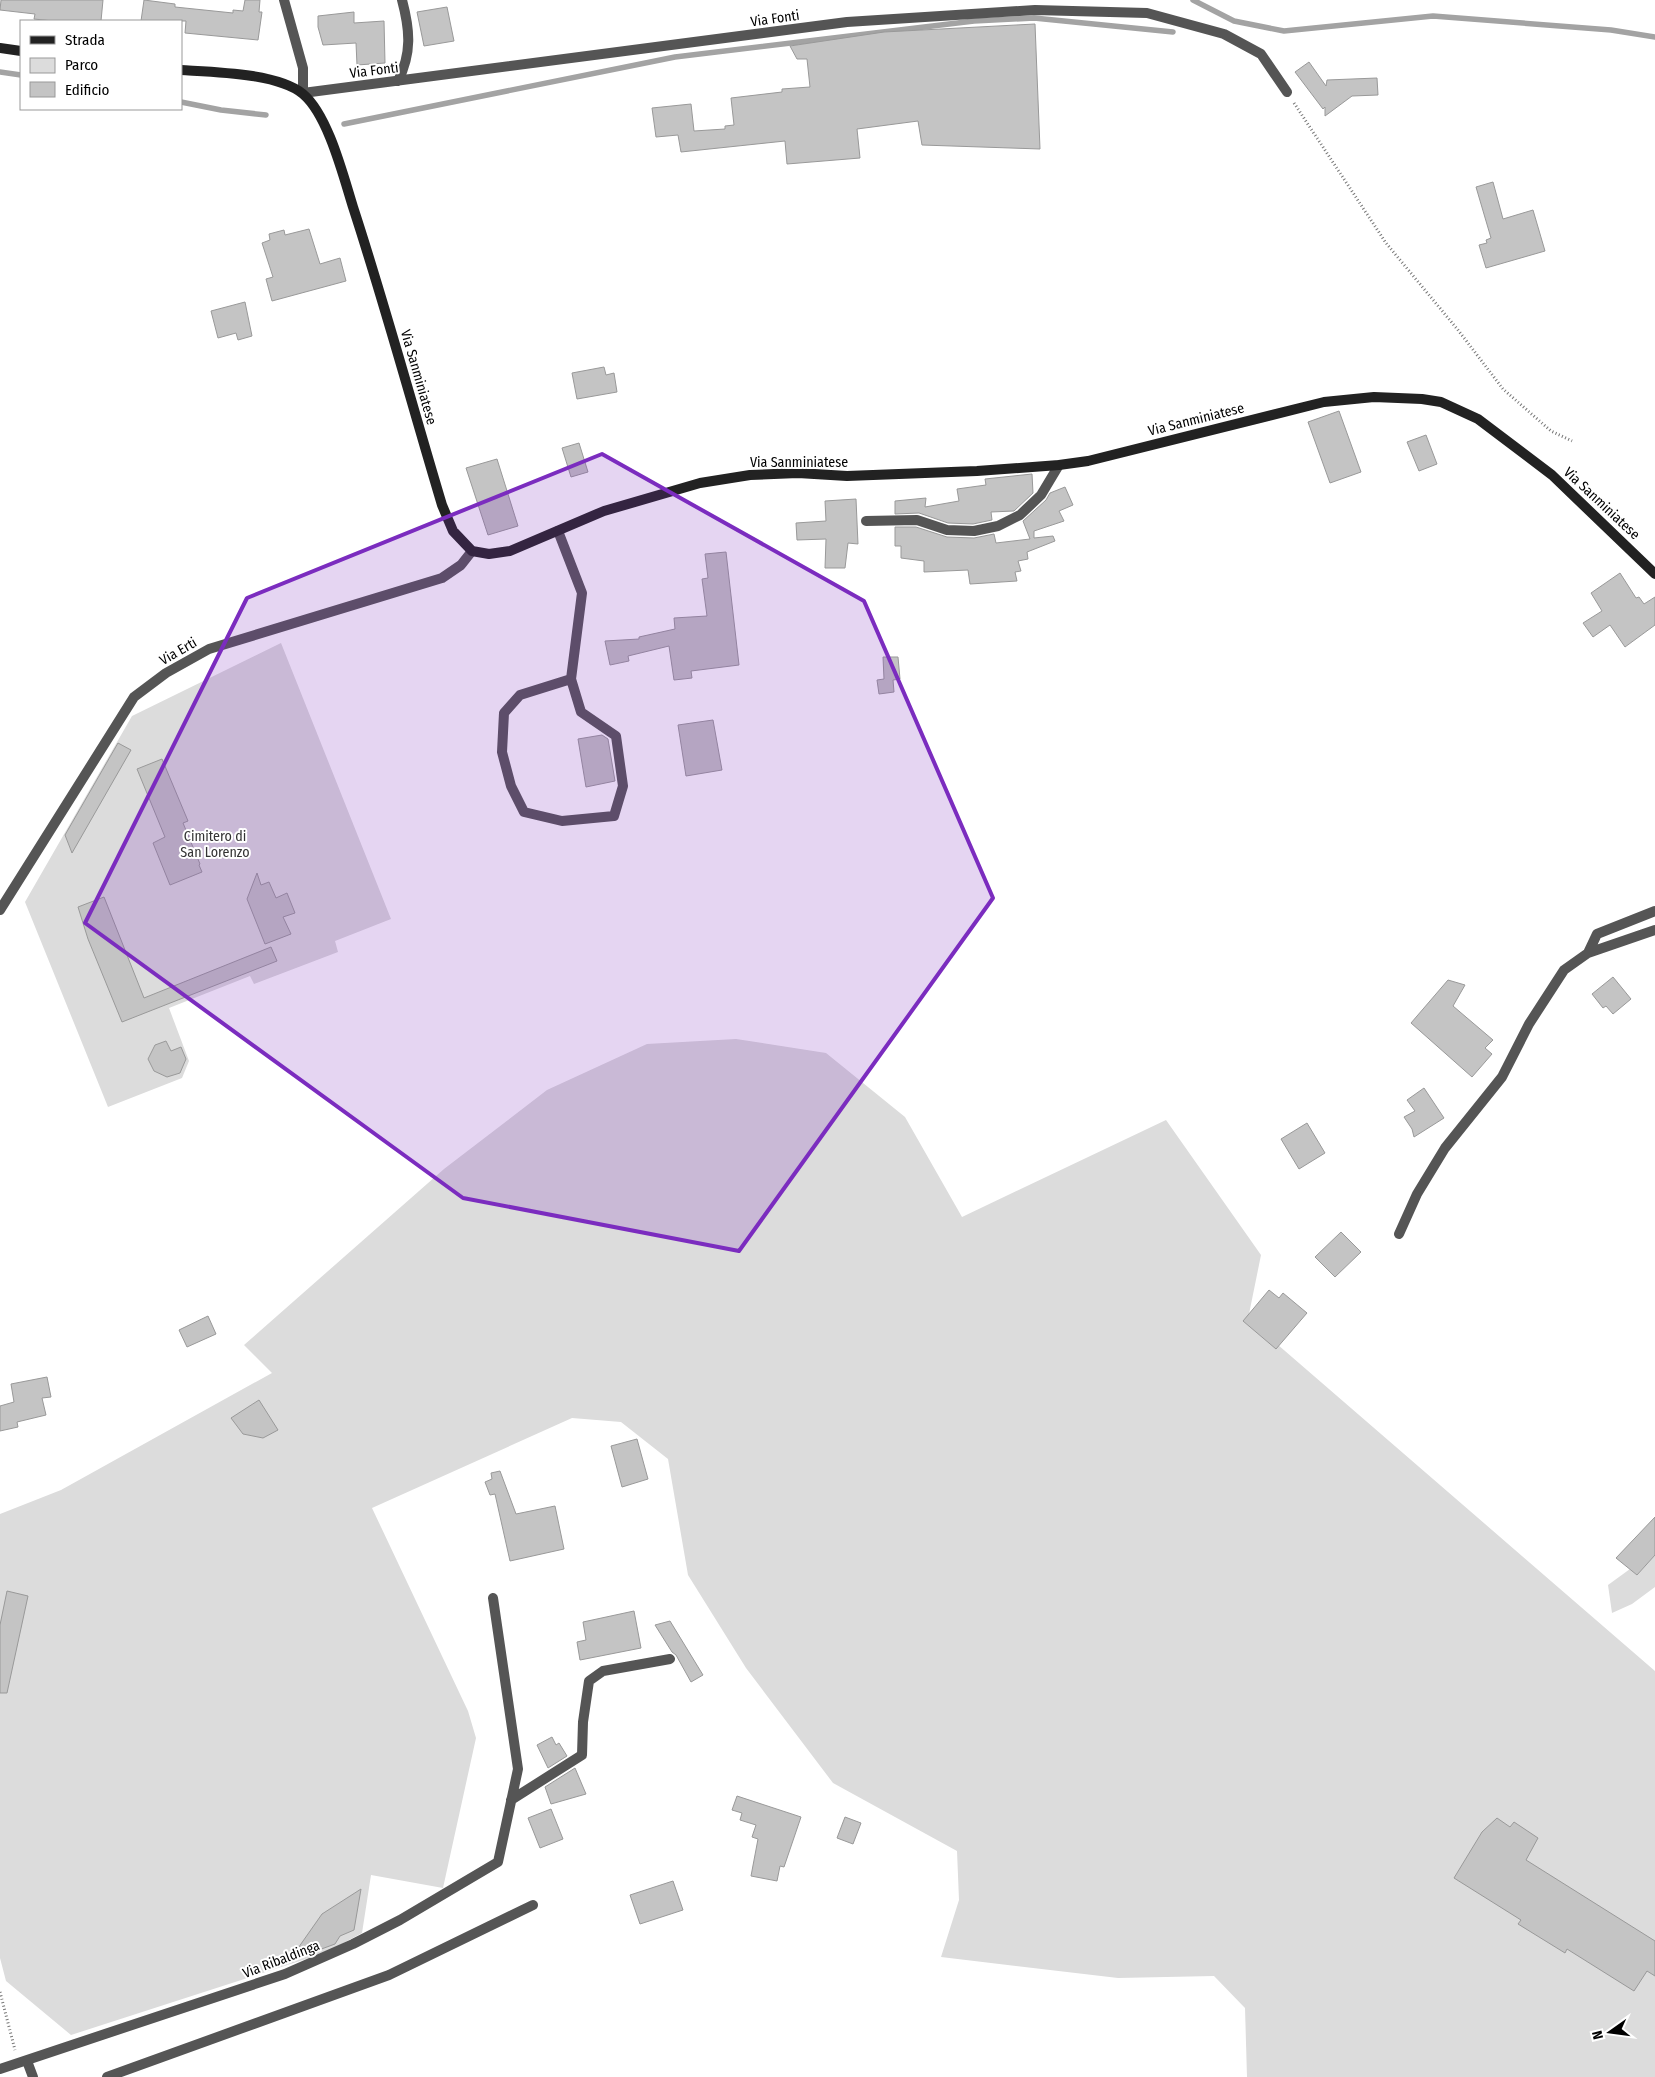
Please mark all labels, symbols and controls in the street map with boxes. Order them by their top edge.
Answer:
street label: Via Fonti [749,7,801,30]
legend [20,20,182,110]
text: Strada [65,31,105,49]
text: Parco [65,56,98,74]
street label: Via Fonti [349,59,400,82]
text: Edificio [65,81,110,99]
street label: Via Sanminiatese [397,328,440,427]
street label: Via Sanminiatese [1146,399,1246,440]
street label: Via Sanminiatese [750,454,848,471]
street label: Via Sanminiatese [1560,464,1643,543]
street label: Via Erti [157,634,200,669]
park label: Cimitero di San Lorenzo [180,828,250,861]
street label: Via Ribaldinga [240,1937,322,1982]
north arrow [1585,2007,1635,2057]
text: N [1589,2029,1607,2041]

